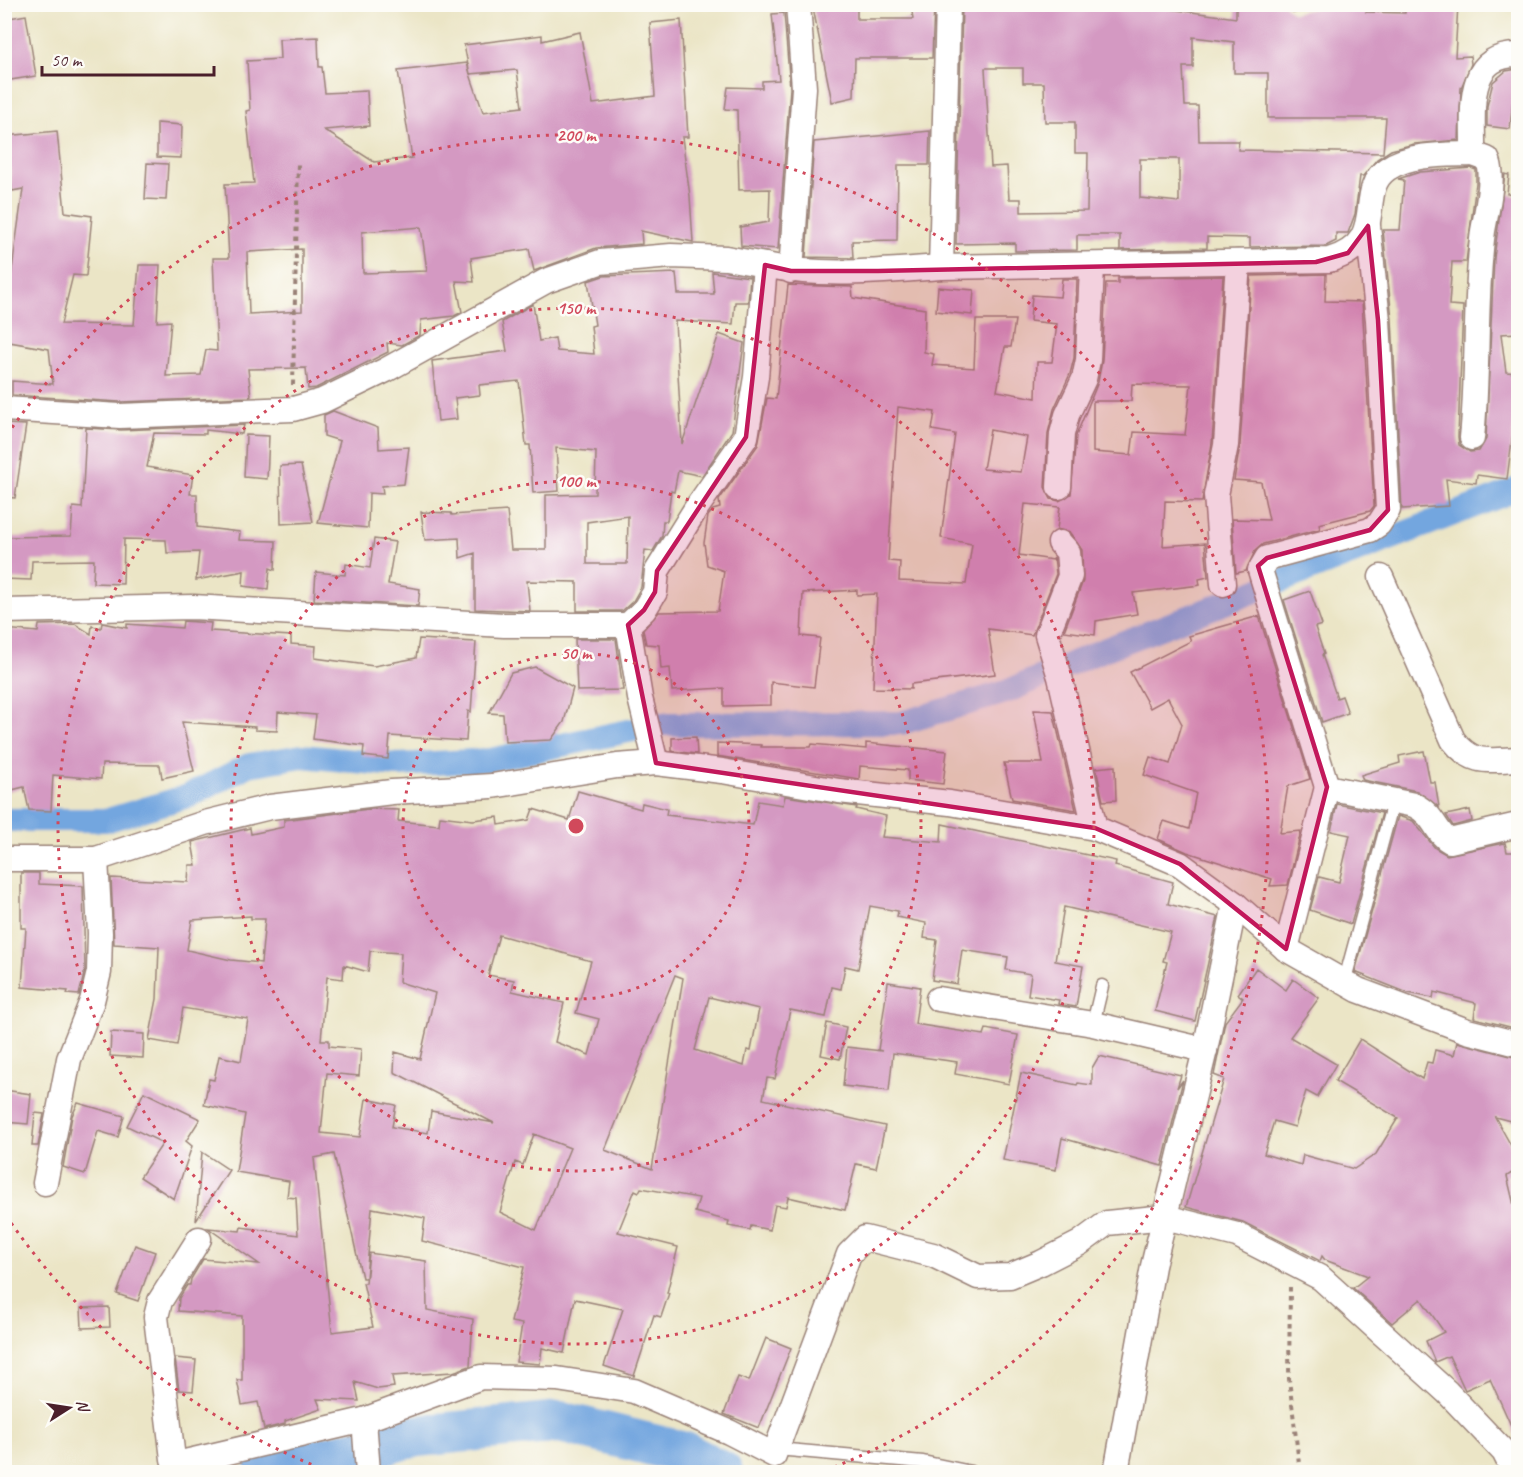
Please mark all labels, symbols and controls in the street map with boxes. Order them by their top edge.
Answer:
scale bar [42,39,214,77]
text: 50 m [51,49,84,71]
text: 200 m [557,124,597,146]
text: 150 m [557,297,597,319]
text: 100 m [557,470,597,492]
text: 50 m [561,642,593,664]
centre of rings [566,816,586,836]
north arrow [39,1378,99,1438]
text: N [72,1398,94,1415]

